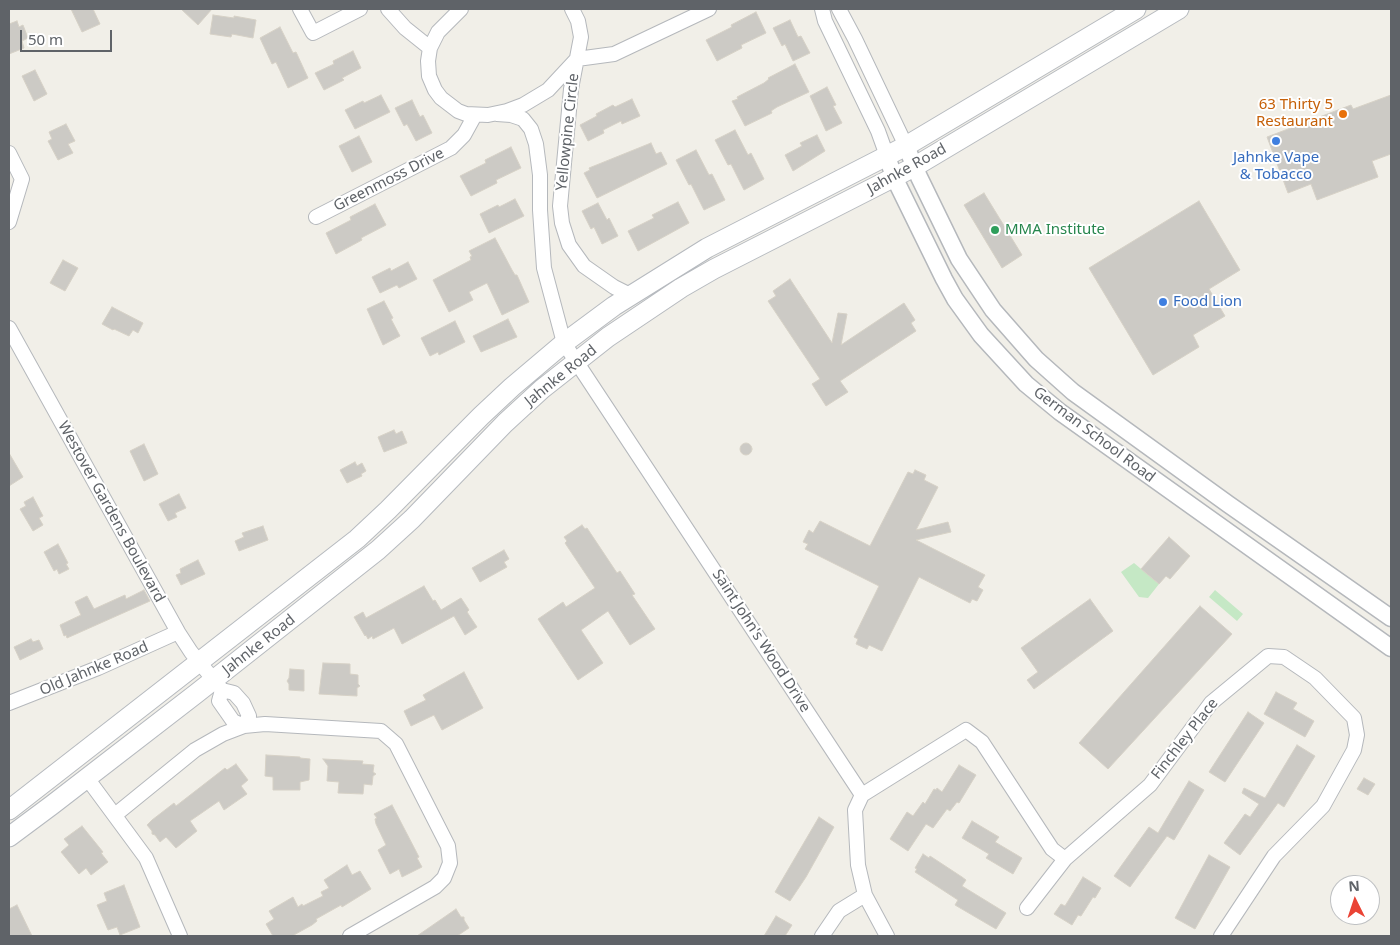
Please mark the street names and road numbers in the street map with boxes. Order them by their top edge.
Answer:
street label: Yellowpine Circle [553,72,583,192]
street label: Jahnke Road [864,140,950,198]
street label: Greenmoss Drive [331,144,447,216]
street label: Jahnke Road [521,341,601,411]
street label: German School Road [1030,383,1158,487]
street label: Westover Gardens Boulevard [54,418,168,606]
street label: Saint John's Wood Drive [708,566,814,716]
street label: Jahnke Road [219,611,299,679]
street label: Old Jahnke Road [37,638,151,700]
street label: Finchley Place [1148,695,1222,783]

